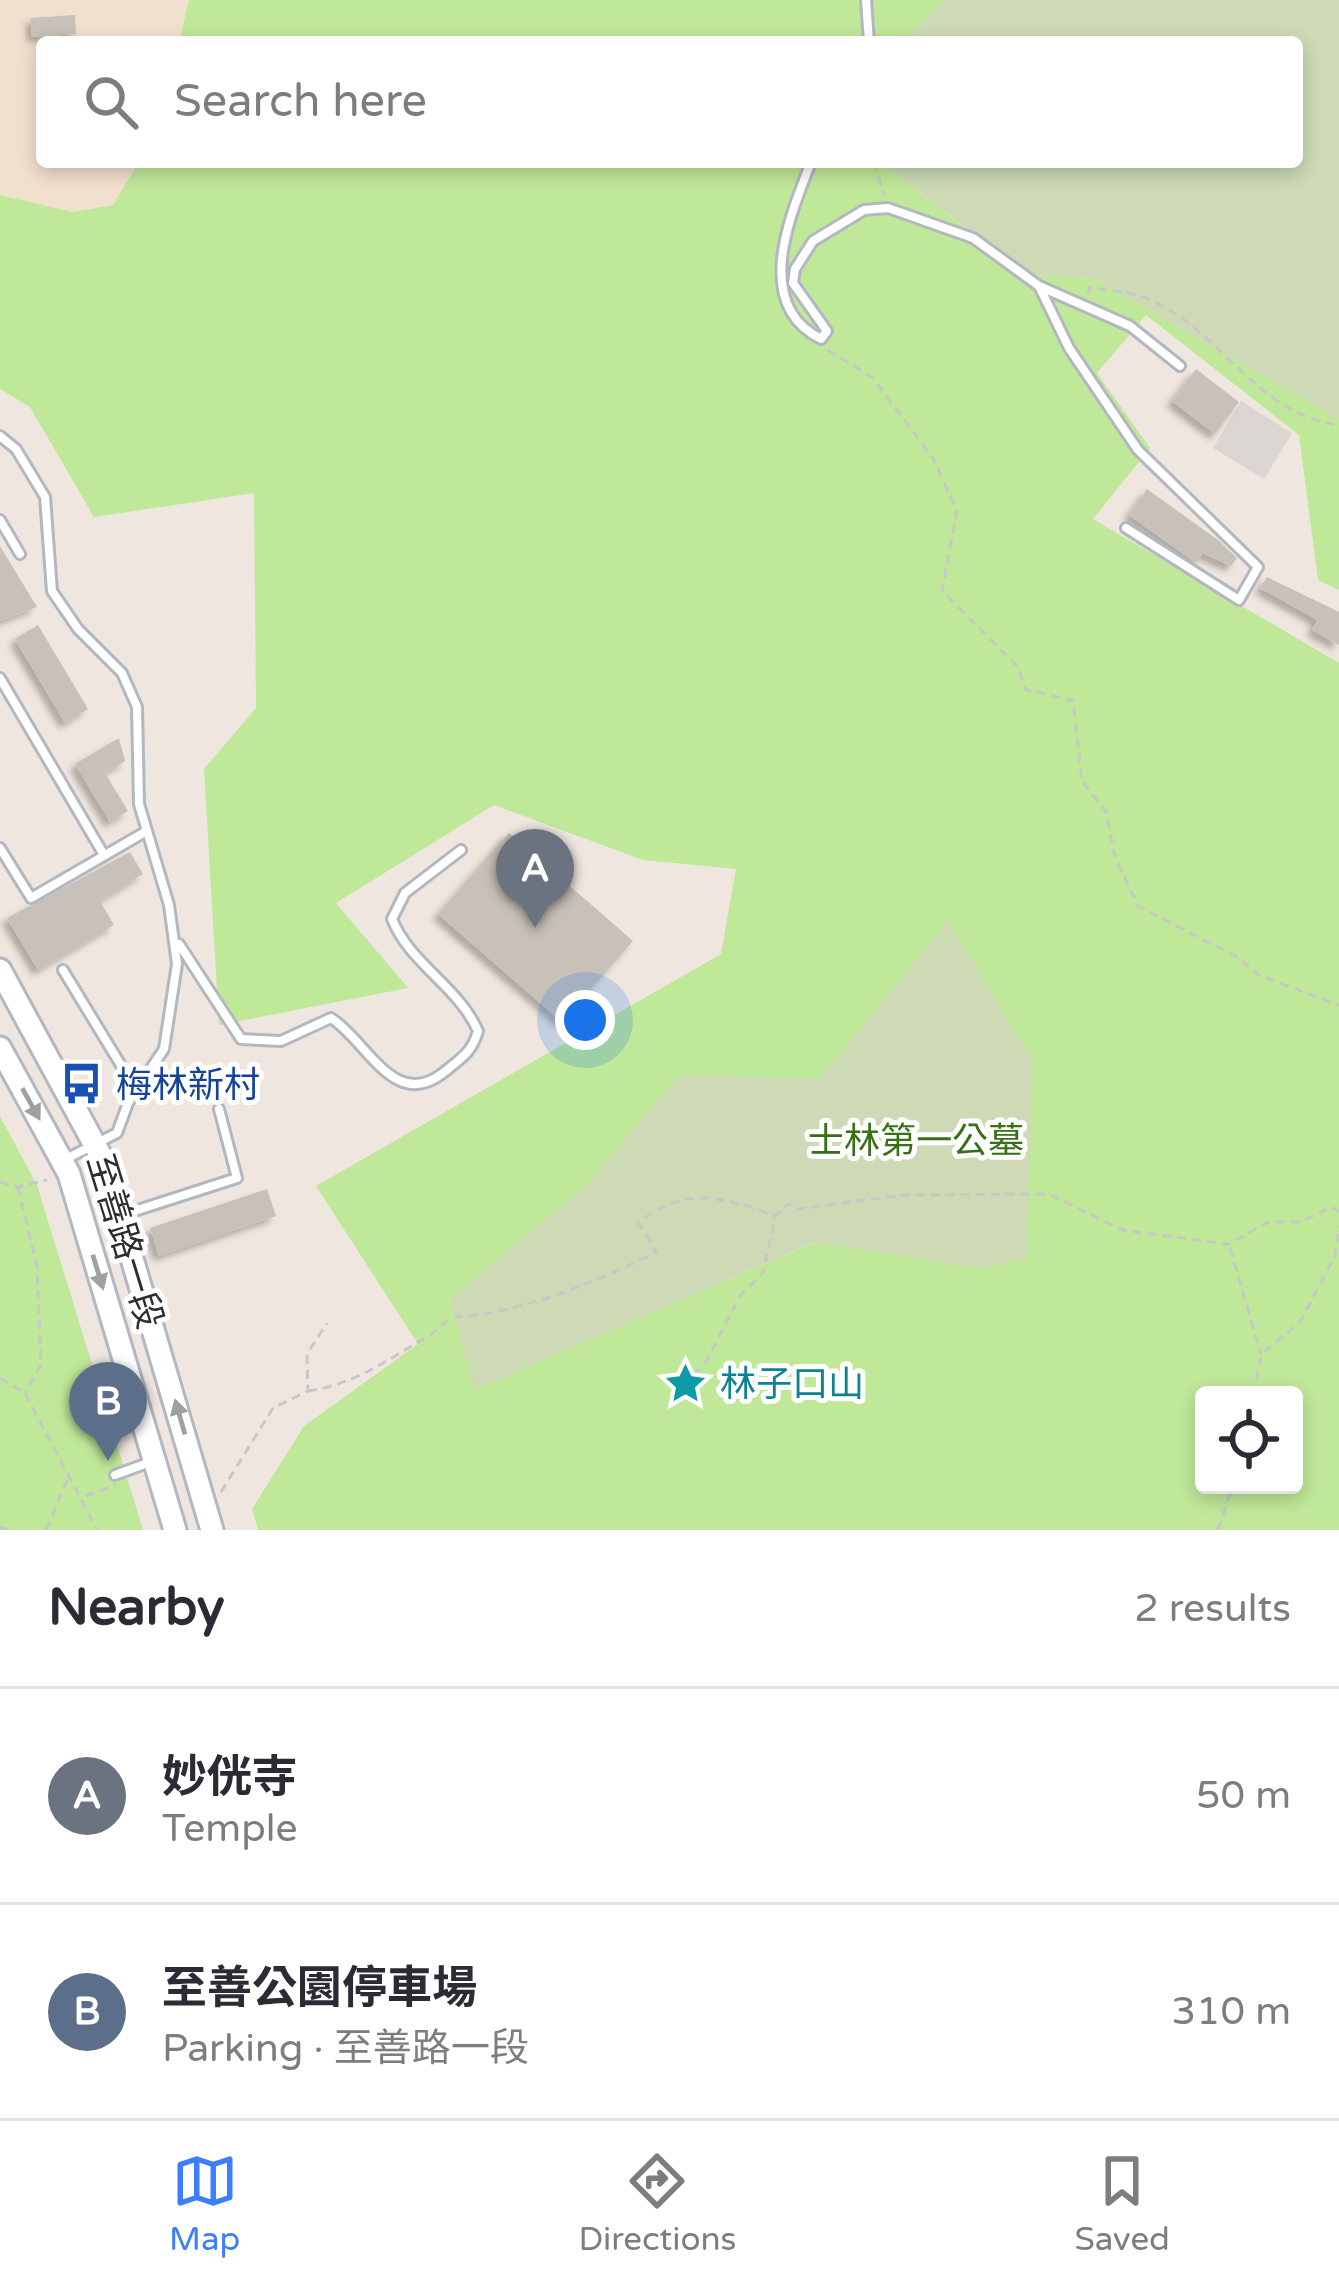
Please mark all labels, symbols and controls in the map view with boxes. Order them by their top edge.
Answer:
search box [36,36,1303,168]
icon: search [78,69,144,135]
text: Search here [174,75,427,129]
pin: A [496,829,574,928]
your location [555,990,615,1050]
bus stop icon: 梅林新村 [59,1061,105,1107]
place label: 梅林新村 [116,1064,260,1107]
one-way arrow [20,1087,41,1122]
park label: 士林第一公墓 [808,1120,1024,1163]
street label: 至善路一段 [78,1149,171,1334]
one-way arrow [90,1254,108,1291]
place icon: 林子口山 [663,1360,709,1406]
pin: B [69,1362,147,1461]
place label: 林子口山 [720,1363,864,1406]
map controls [1195,1386,1303,1494]
button: locate [1195,1386,1303,1494]
one-way arrow [170,1399,188,1435]
text: Nearby [48,1577,225,1639]
text: 2 results [1134,1585,1291,1632]
text: 妙侊寺 [162,1751,297,1805]
text: A [72,1772,102,1819]
text: 50 m [1196,1772,1291,1819]
text: Temple [162,1805,298,1852]
text: 至善公園停車場 [162,1962,477,2016]
text: B [73,1988,101,2035]
text: 310 m [1172,1988,1291,2035]
text: Parking · 至善路一段 [162,2025,529,2072]
tab: Map [169,2148,240,2259]
tab: Directions [578,2148,736,2259]
tab: Saved [1075,2148,1170,2259]

